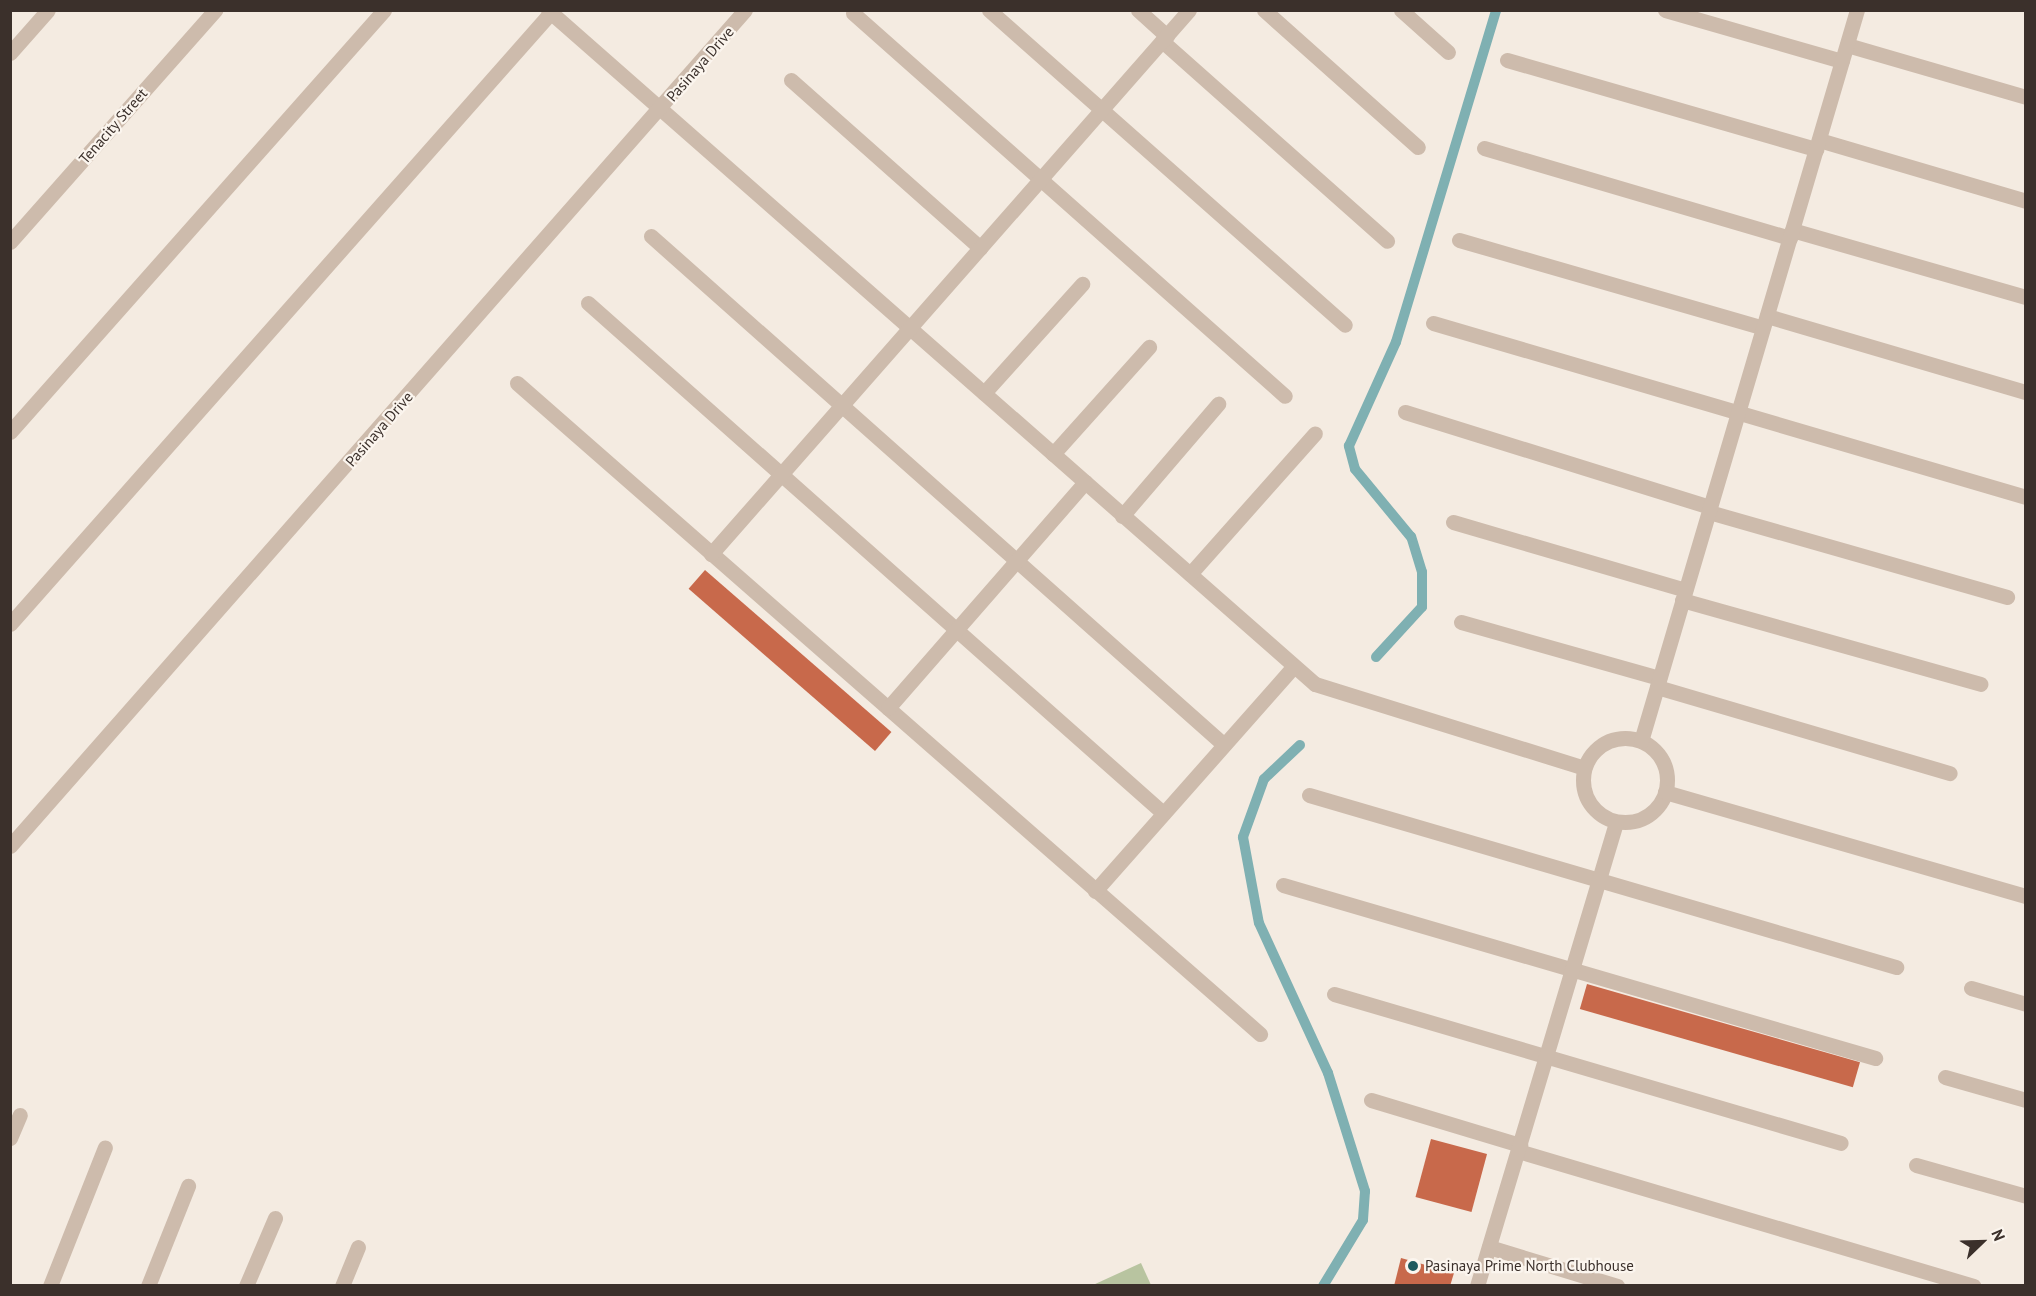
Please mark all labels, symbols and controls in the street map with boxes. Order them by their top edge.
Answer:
street label: Pasinaya Drive [663,23,737,105]
street label: Tenacity Street [75,84,151,168]
street label: Pasinaya Drive [342,388,416,470]
north arrow [1952,1212,2012,1272]
text: N [1987,1226,2010,1244]
place label: Pasinaya Prime North Clubhouse [1425,1257,1634,1275]
marker: Pasinaya Prime North Clubhouse [1406,1259,1420,1273]

